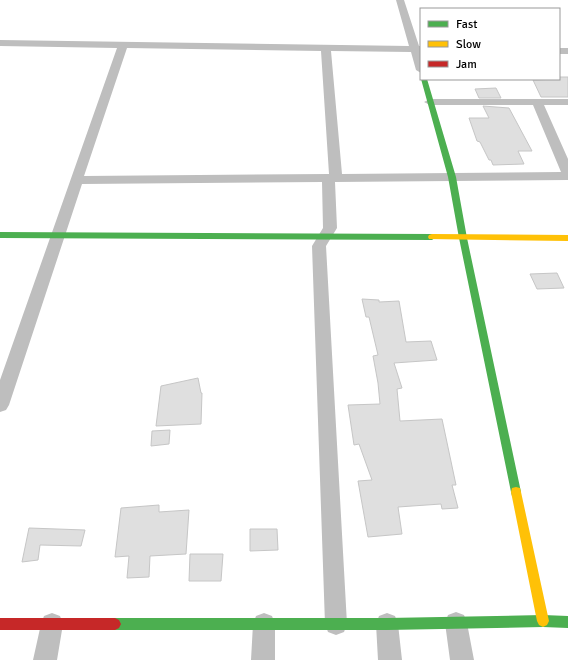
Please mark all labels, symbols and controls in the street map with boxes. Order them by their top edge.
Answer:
legend [420,8,560,80]
text: Fast [456,17,477,32]
text: Slow [456,37,481,52]
text: Jam [456,57,477,72]

